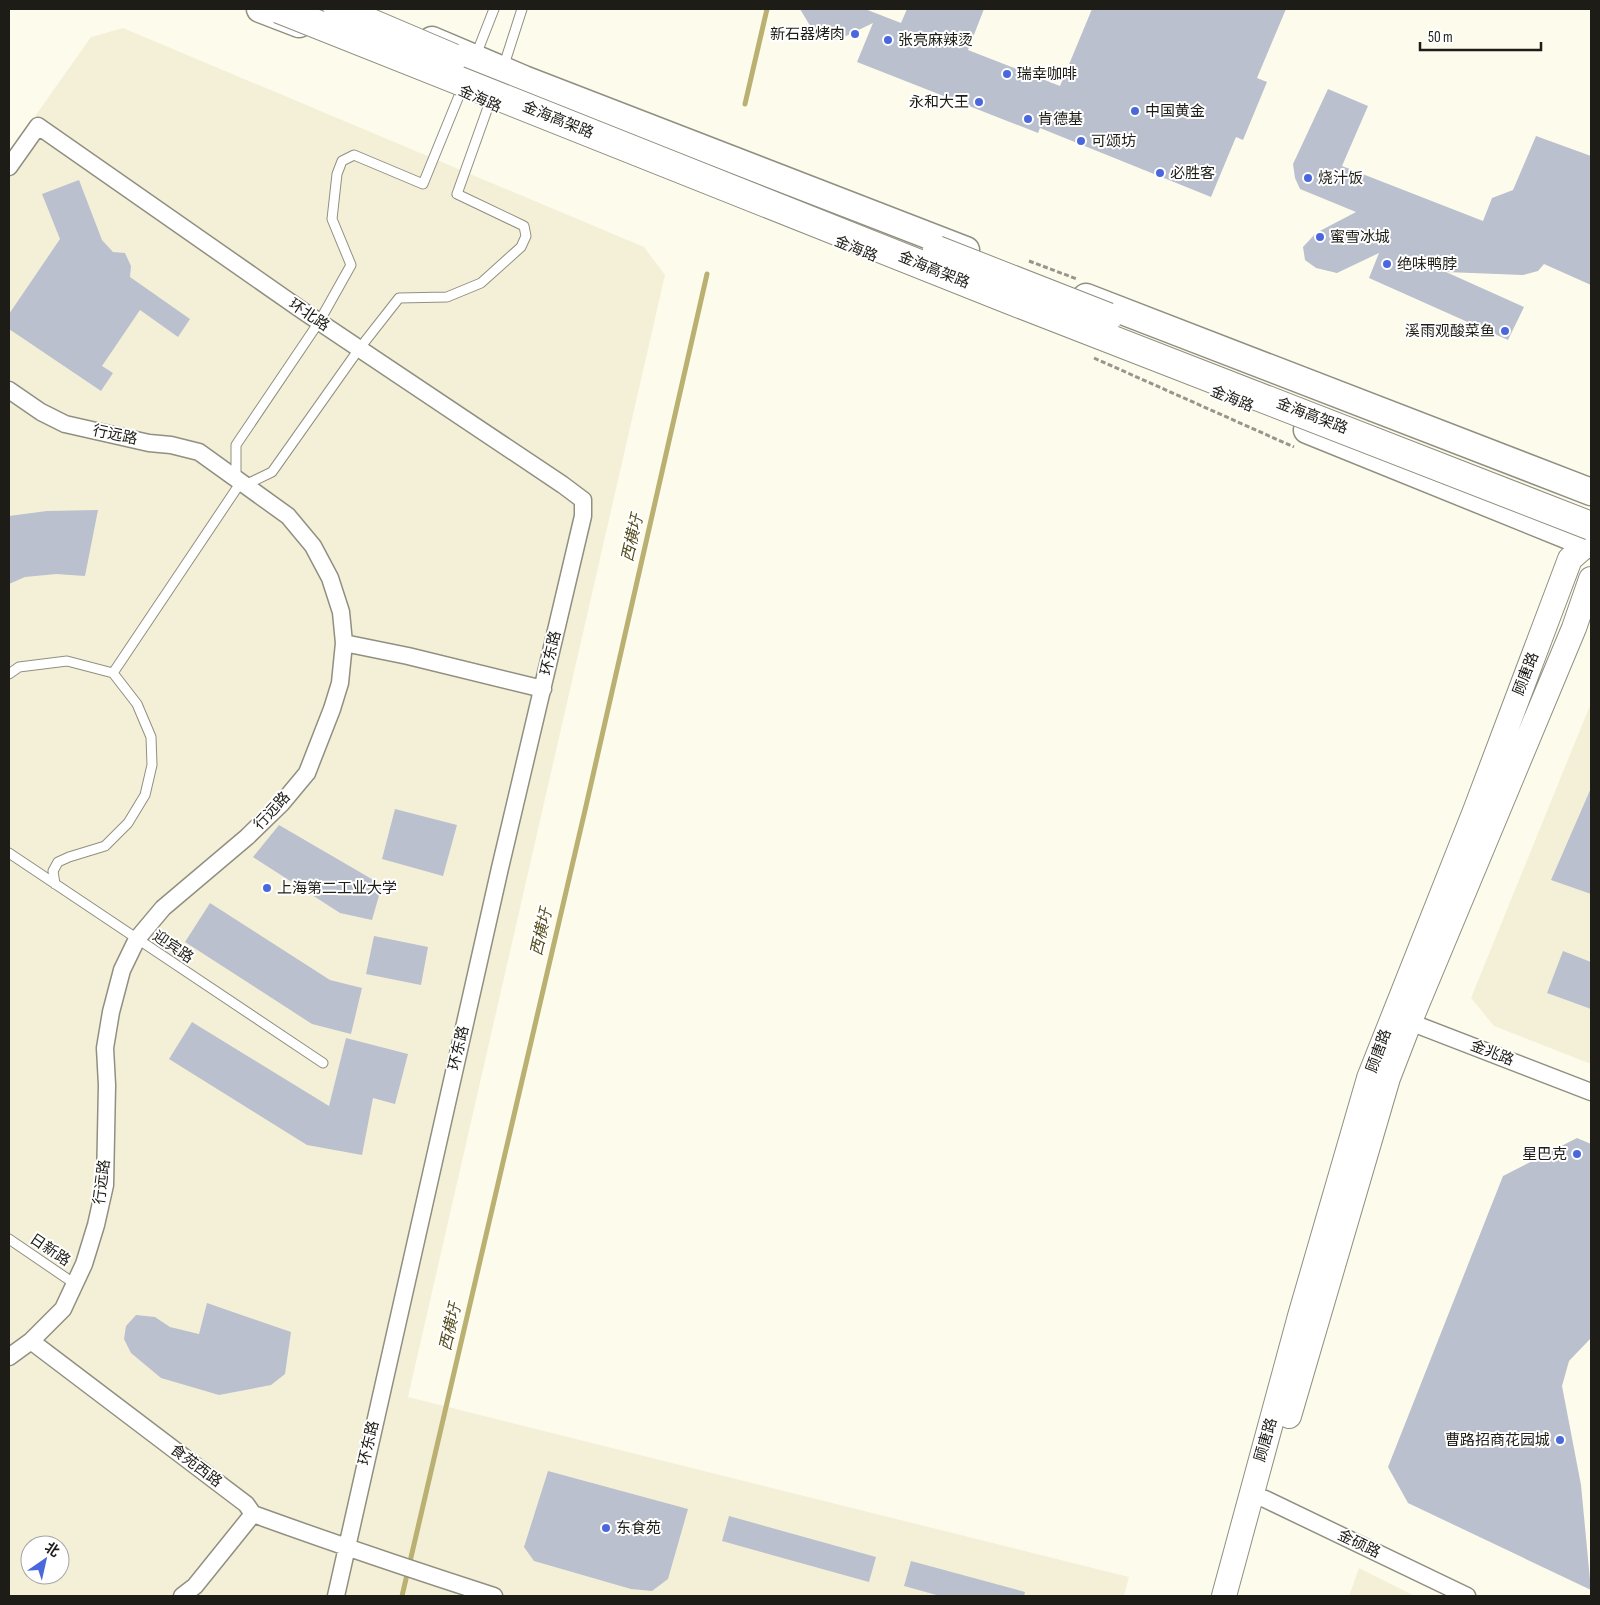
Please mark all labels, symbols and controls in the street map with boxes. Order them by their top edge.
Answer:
scale bar [1420,20,1541,52]
place label: 新石器烤肉 [770,25,845,44]
marker: 新石器烤肉 [849,28,861,40]
text: 50 m [1428,28,1453,47]
place label: 张亮麻辣烫 [898,31,973,50]
marker: 张亮麻辣烫 [882,34,894,46]
place label: 瑞幸咖啡 [1017,65,1077,84]
marker: 瑞幸咖啡 [1001,68,1013,80]
street label: 金海路 [456,81,504,117]
place label: 永和大王 [909,93,969,112]
marker: 永和大王 [973,96,985,108]
street label: 金海高架路 [520,97,596,143]
place label: 中国黄金 [1145,102,1205,121]
marker: 中国黄金 [1129,105,1141,117]
place label: 肯德基 [1038,110,1083,129]
marker: 肯德基 [1022,113,1034,125]
place label: 可颂坊 [1091,132,1136,151]
marker: 可颂坊 [1075,135,1087,147]
place label: 必胜客 [1170,164,1215,183]
marker: 必胜客 [1154,167,1166,179]
place label: 烧汁饭 [1318,169,1363,188]
marker: 烧汁饭 [1302,172,1314,184]
place label: 蜜雪冰城 [1330,228,1390,247]
marker: 蜜雪冰城 [1314,231,1326,243]
street label: 金海路 [832,232,880,266]
street label: 金海高架路 [896,247,972,293]
place label: 绝味鸭脖 [1397,255,1457,274]
marker: 绝味鸭脖 [1381,258,1393,270]
street label: 环北路 [285,295,333,335]
place label: 溪雨观酸菜鱼 [1405,322,1495,341]
marker: 溪雨观酸菜鱼 [1499,325,1511,337]
street label: 金海路 [1208,382,1256,416]
street label: 金海高架路 [1274,394,1350,438]
street label: 行远路 [91,421,139,449]
water label: 西横圩 [618,511,648,564]
street label: 环东路 [537,629,565,677]
street label: 顾唐路 [1509,650,1543,698]
street label: 行远路 [250,788,294,834]
place label: 上海第二工业大学 [277,879,397,898]
marker: 上海第二工业大学 [261,882,273,894]
water label: 西横圩 [527,905,557,958]
street label: 迎宾路 [149,927,197,967]
street label: 环东路 [445,1024,473,1072]
street label: 顾唐路 [1362,1027,1396,1075]
street label: 金兆路 [1468,1036,1516,1070]
place label: 星巴克 [1522,1145,1567,1164]
marker: 星巴克 [1571,1148,1583,1160]
street label: 行远路 [90,1159,114,1205]
street label: 日新路 [26,1230,74,1270]
water label: 西横圩 [436,1300,466,1353]
street label: 顾唐路 [1251,1416,1281,1464]
street label: 环东路 [355,1419,383,1467]
place label: 曹路招商花园城 [1445,1431,1550,1450]
marker: 曹路招商花园城 [1554,1434,1566,1446]
street label: 食苑西路 [166,1440,226,1492]
place label: 东食苑 [616,1519,661,1538]
marker: 东食苑 [600,1522,612,1534]
street label: 金硕路 [1335,1526,1383,1562]
north arrow [20,1535,70,1585]
text: 北 [41,1539,63,1561]

